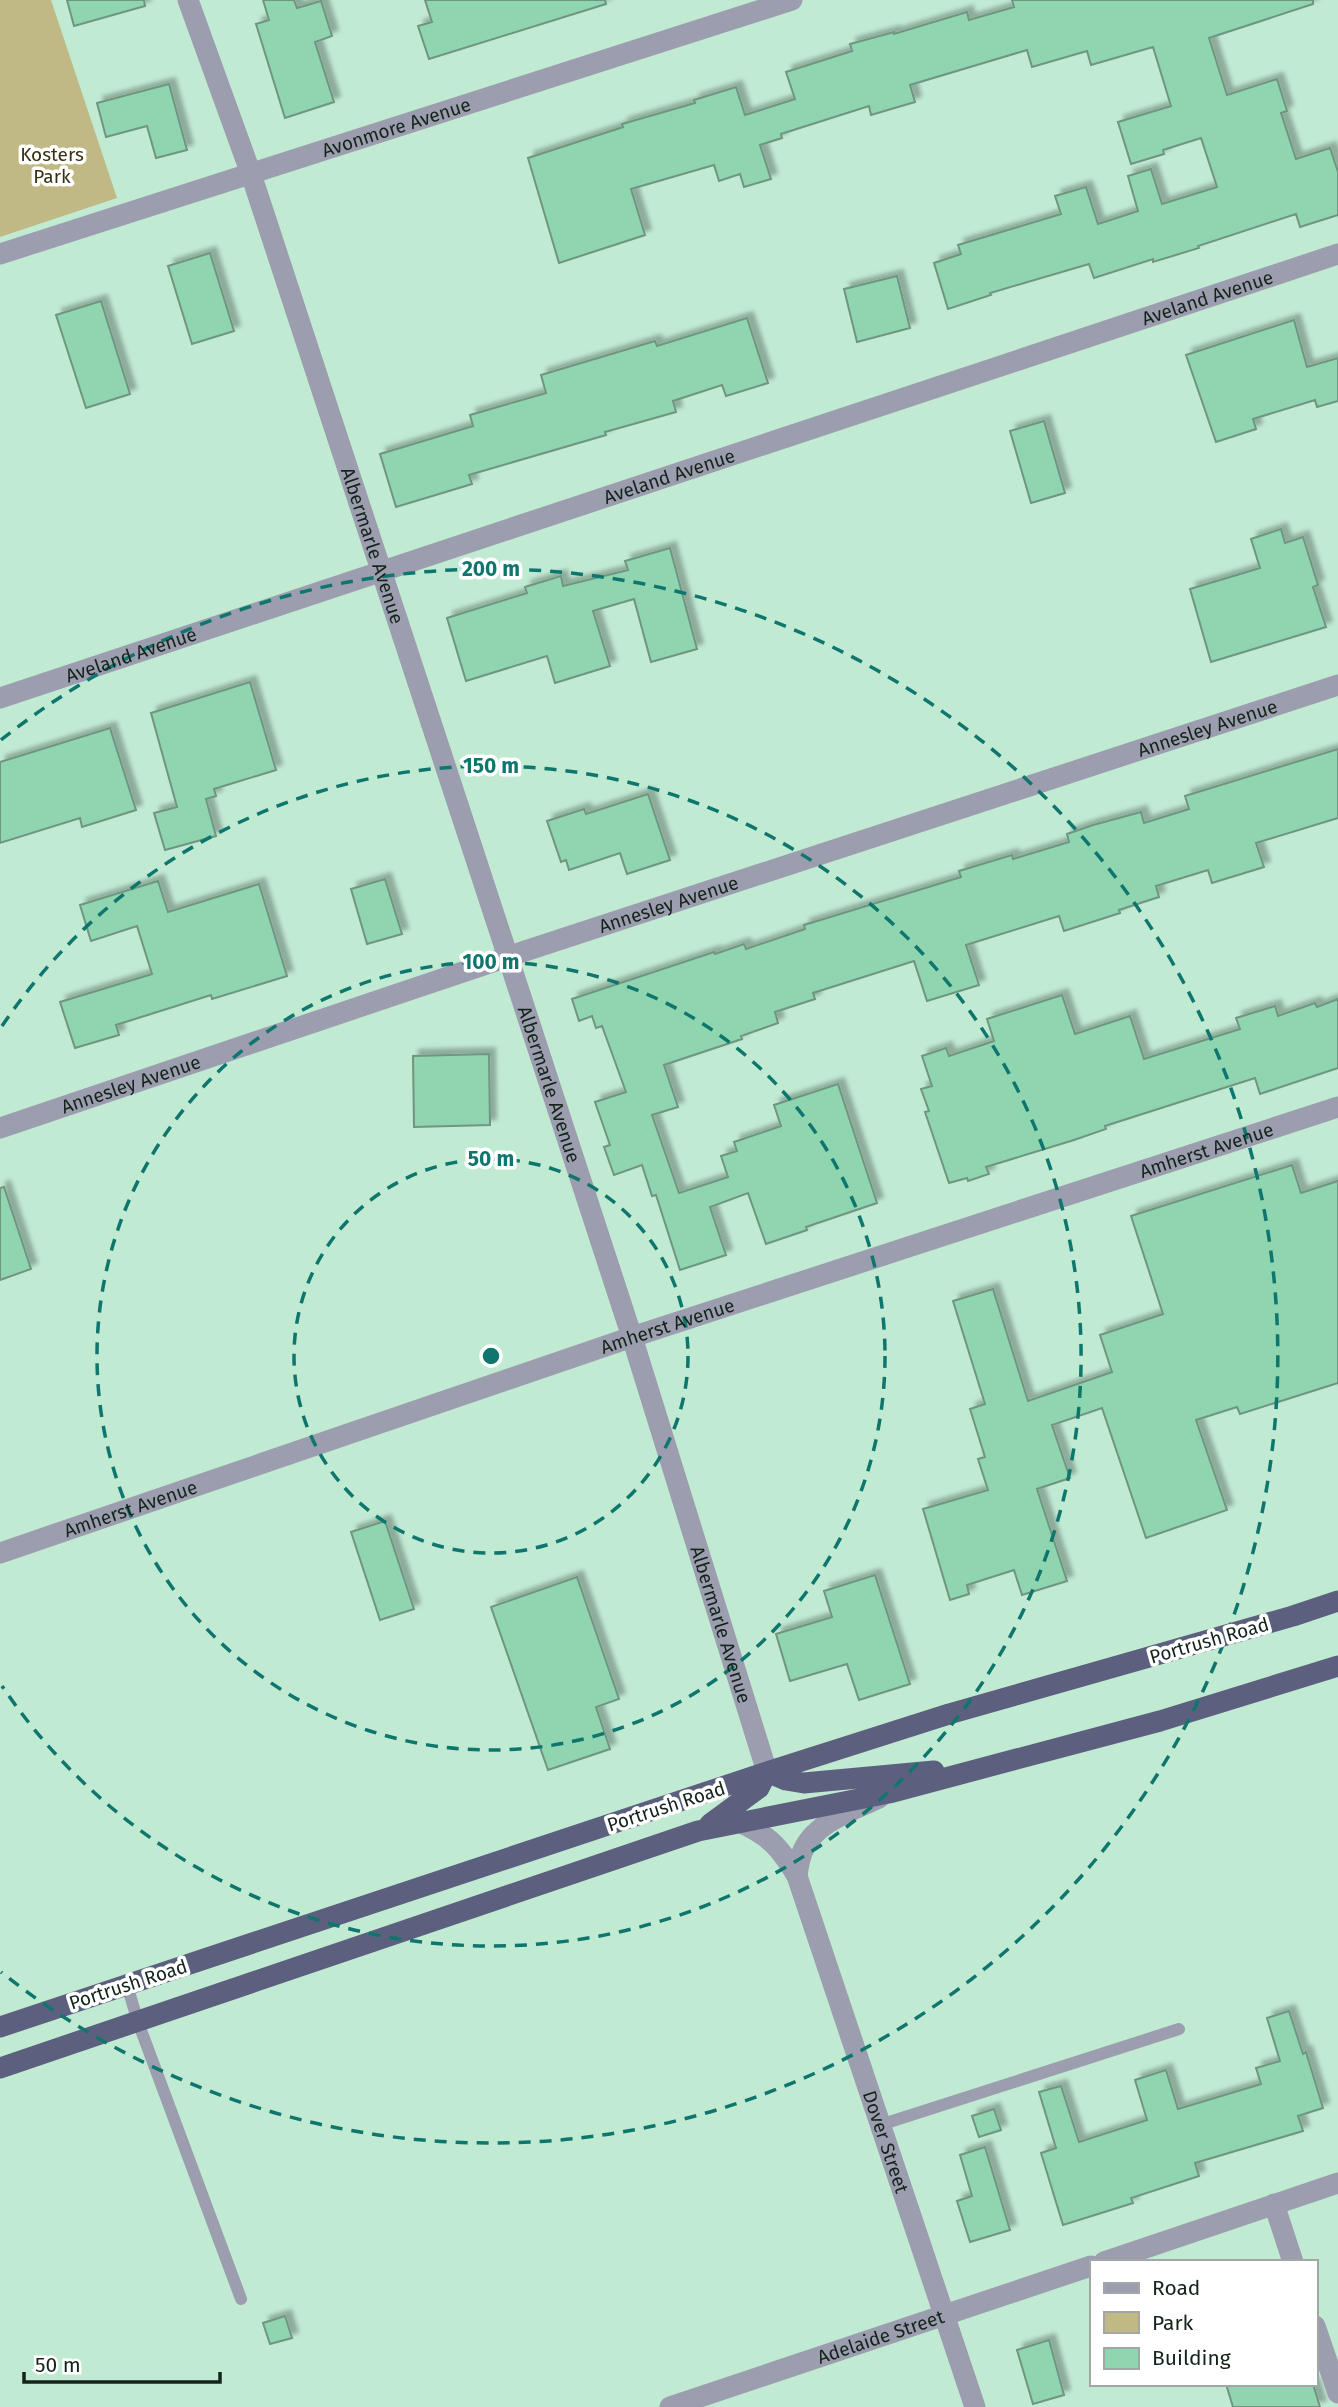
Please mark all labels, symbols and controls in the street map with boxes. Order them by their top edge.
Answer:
street label: Avonmore Avenue [319,93,474,162]
park label: Kosters Park [20,143,84,188]
street label: Aveland Avenue [1139,265,1276,330]
street label: Aveland Avenue [601,444,738,509]
street label: Albermarle Avenue [336,464,409,627]
text: 200 m [462,556,520,582]
street label: Aveland Avenue [62,623,200,688]
street label: Annesley Avenue [1135,695,1280,762]
text: 150 m [463,753,519,779]
street label: Annesley Avenue [596,871,741,938]
text: 100 m [462,949,520,975]
street label: Albermarle Avenue [513,1003,585,1166]
street label: Annesley Avenue [58,1050,204,1119]
street label: Amherst Avenue [1137,1118,1276,1183]
text: 50 m [468,1146,514,1172]
street label: Amherst Avenue [597,1293,737,1359]
centre of rings [479,1344,503,1368]
street label: Amherst Avenue [61,1475,201,1542]
street label: Albermarle Avenue [686,1543,756,1706]
street label: Portrush Road [1147,1612,1271,1668]
street label: Portrush Road [604,1777,728,1836]
street label: Portrush Road [66,1955,190,2014]
street label: Dover Street [858,2088,914,2196]
legend [1090,2260,1317,2386]
text: Road [1152,2275,1200,2301]
street label: Adelaide Street [814,2305,947,2369]
text: Park [1152,2310,1194,2336]
scale bar [24,2340,220,2384]
text: Building [1152,2345,1231,2371]
text: 50 m [35,2352,81,2378]

